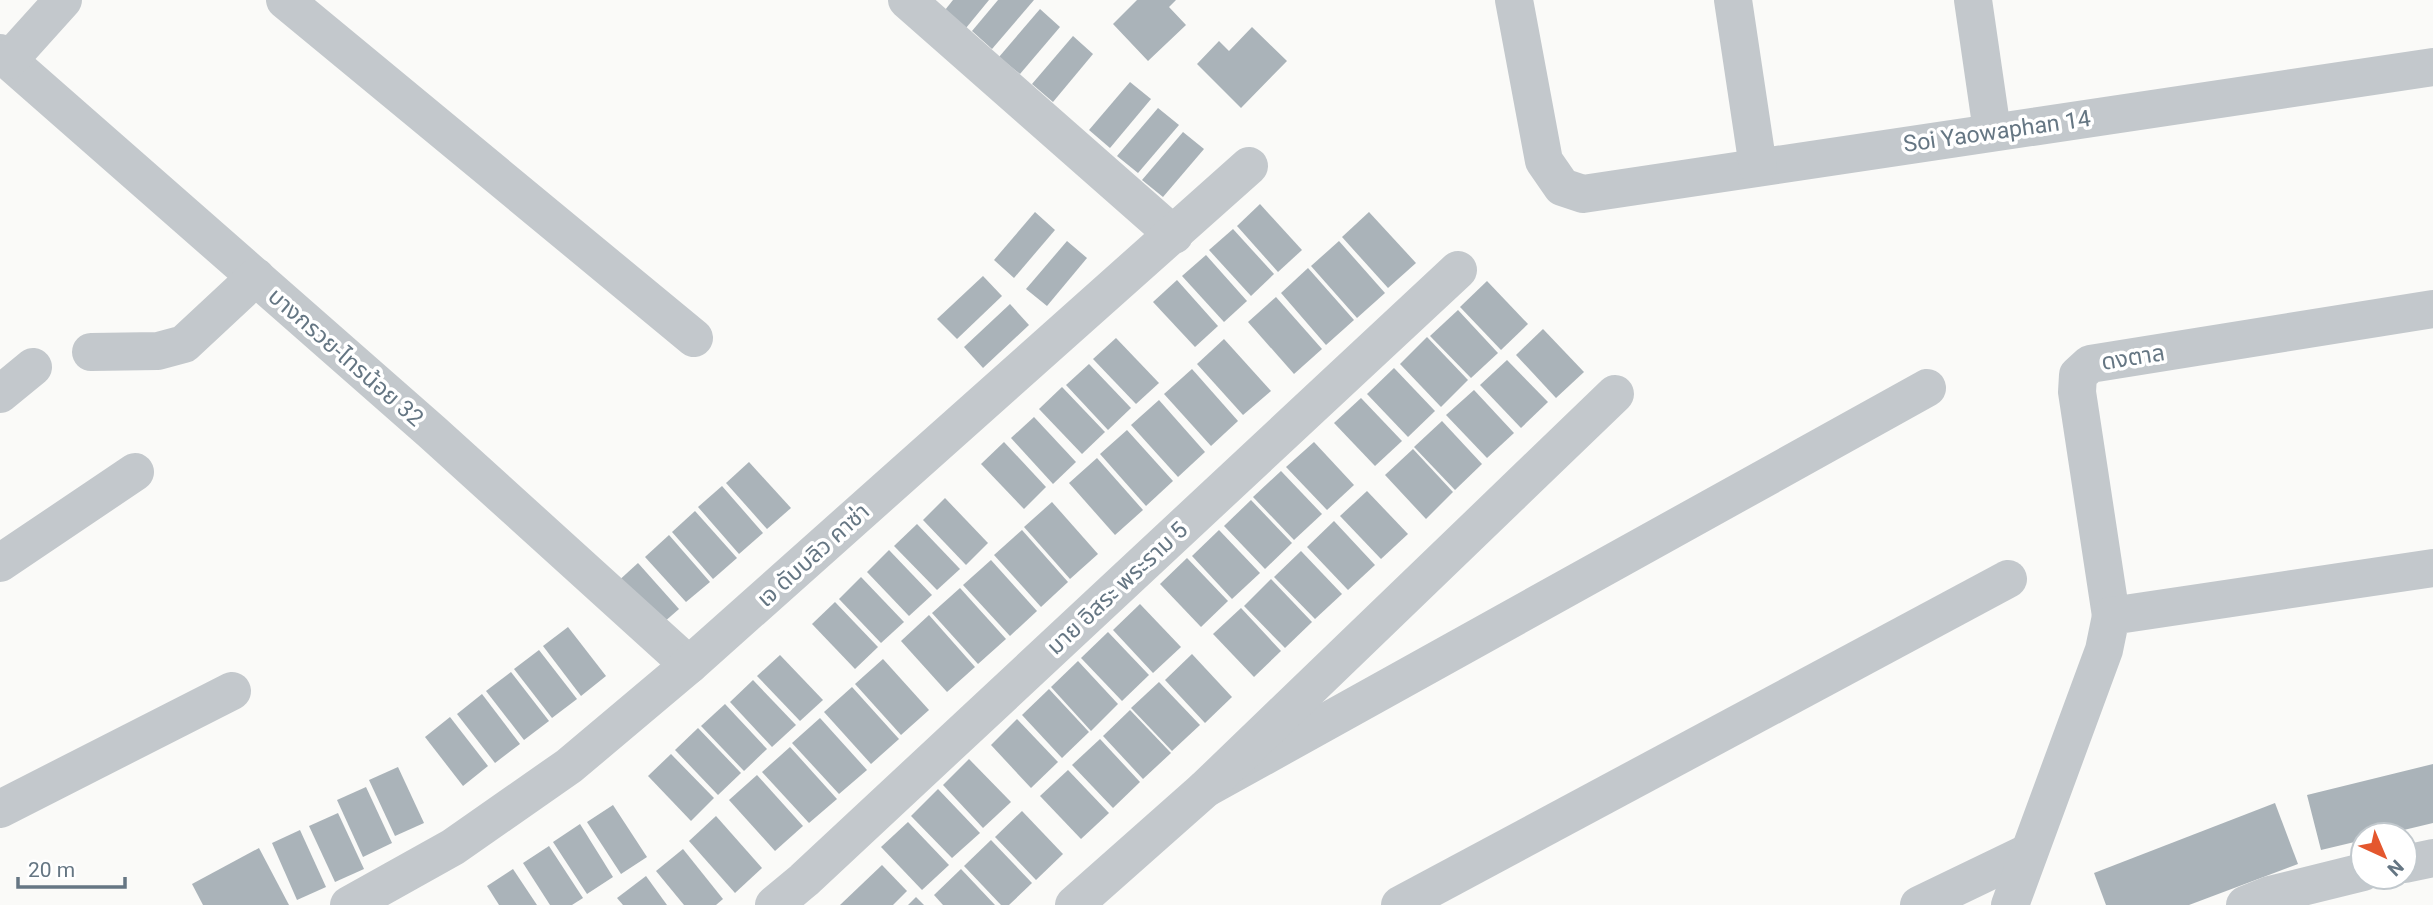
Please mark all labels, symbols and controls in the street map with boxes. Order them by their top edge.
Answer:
street label: Soi Yaowaphan 14 [1902,105,2093,158]
street label: บางกรวย-ไทรน้อย 32 [263,283,429,432]
street label: ดงตาล [2100,339,2167,376]
street label: เจ ดับบลิว คาซ่า [752,498,875,613]
street label: มาย อิสระ พระราม 5 [1042,516,1193,660]
north arrow [2349,821,2419,891]
scale bar [18,846,124,890]
text: N [2383,855,2408,881]
text: 20 m [28,858,75,882]

